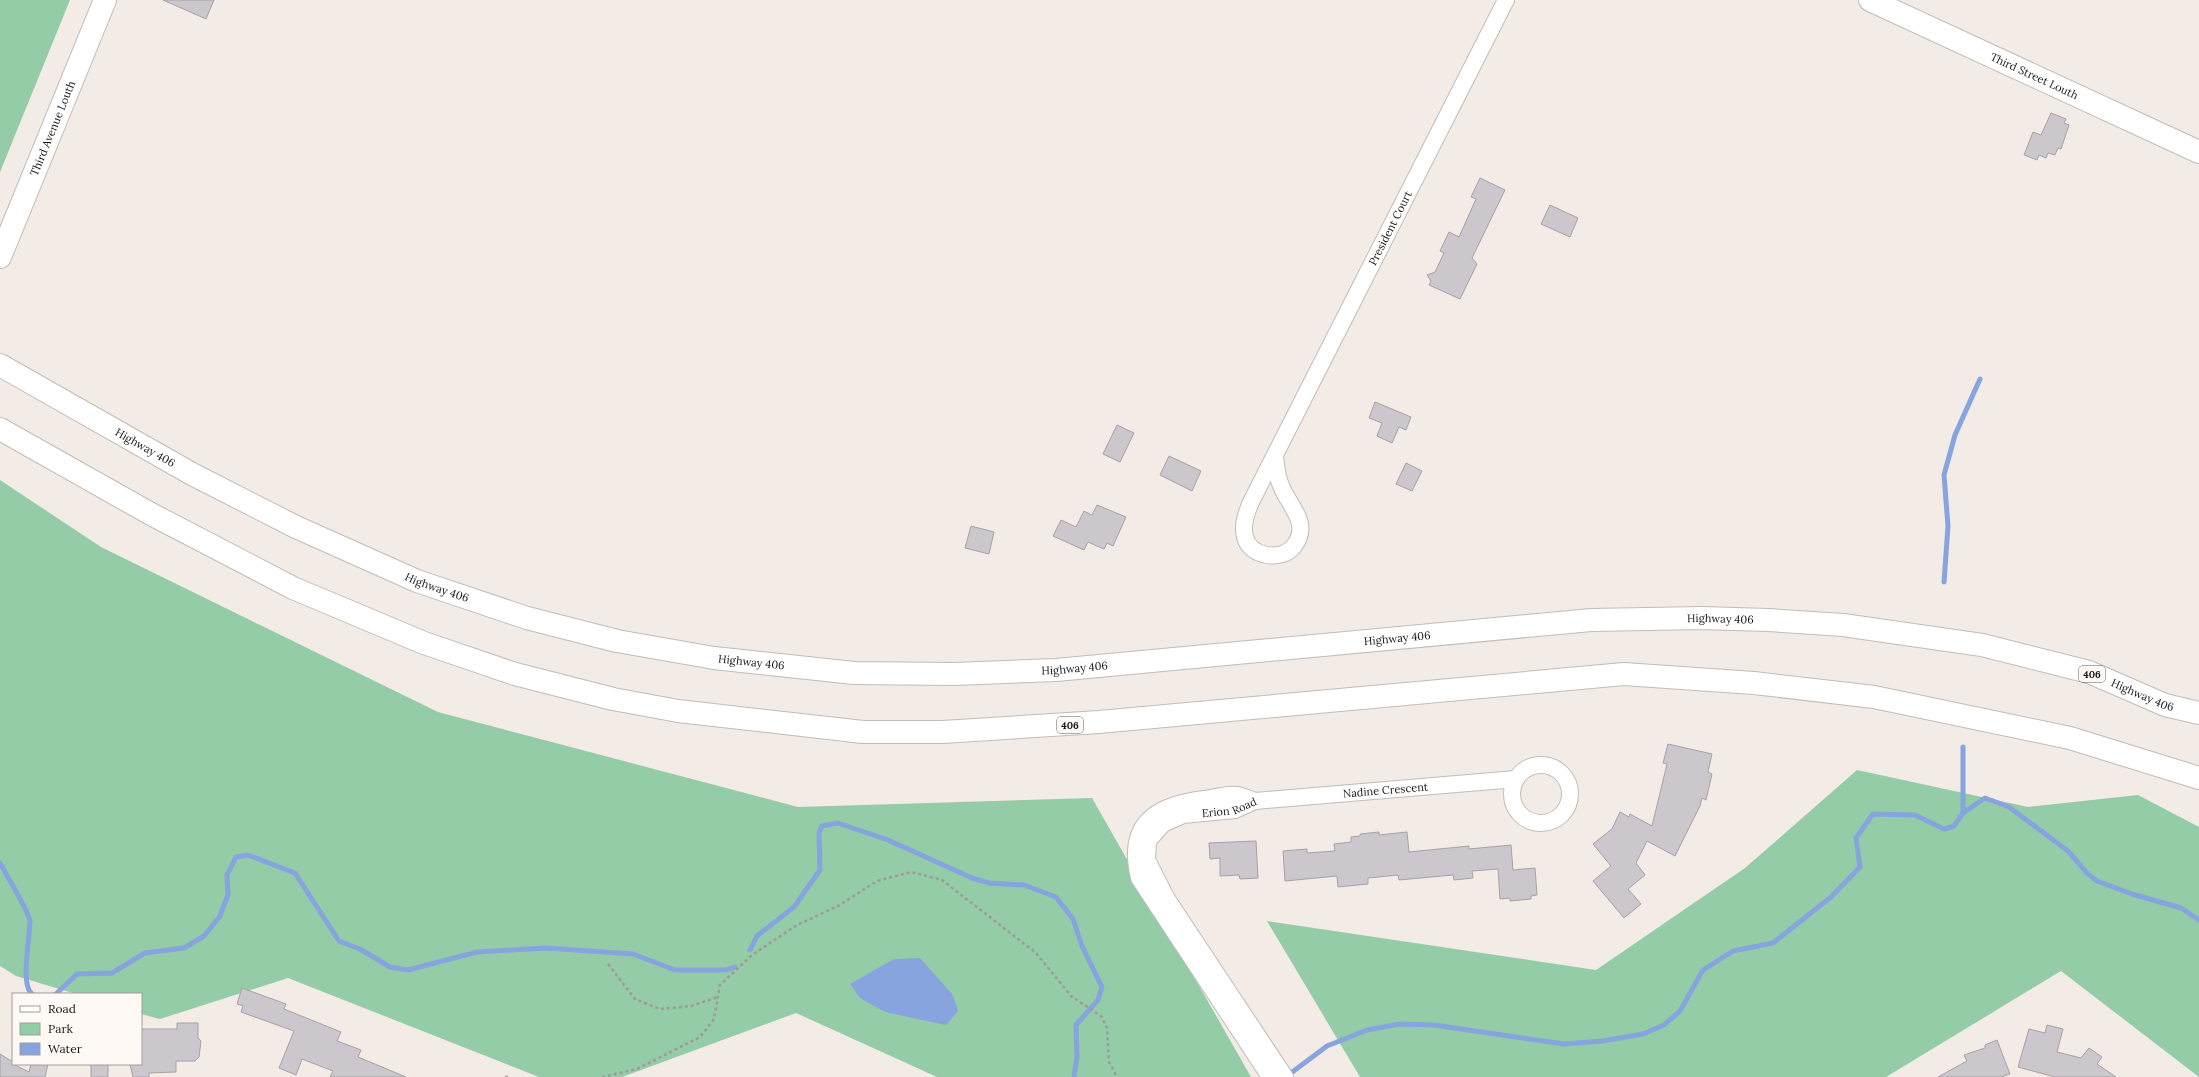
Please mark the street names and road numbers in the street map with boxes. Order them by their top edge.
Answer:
street label: Third Street Louth [1988,50,2081,102]
street label: Third Avenue Louth [27,78,78,178]
street label: President Court [1365,188,1415,268]
street label: Highway 406 [113,425,178,470]
street label: Highway 406 [403,570,471,605]
street label: Highway 406 [1687,611,1754,627]
street label: Highway 406 [1363,628,1431,648]
street label: Highway 406 [717,651,785,673]
street label: Highway 406 [1041,658,1108,678]
road number: 406 [2079,666,2105,682]
street label: Highway 406 [2109,676,2175,714]
road number: 406 [1057,717,1083,733]
street label: Nadine Crescent [1342,779,1429,801]
street label: Erion Road [1201,794,1259,820]

